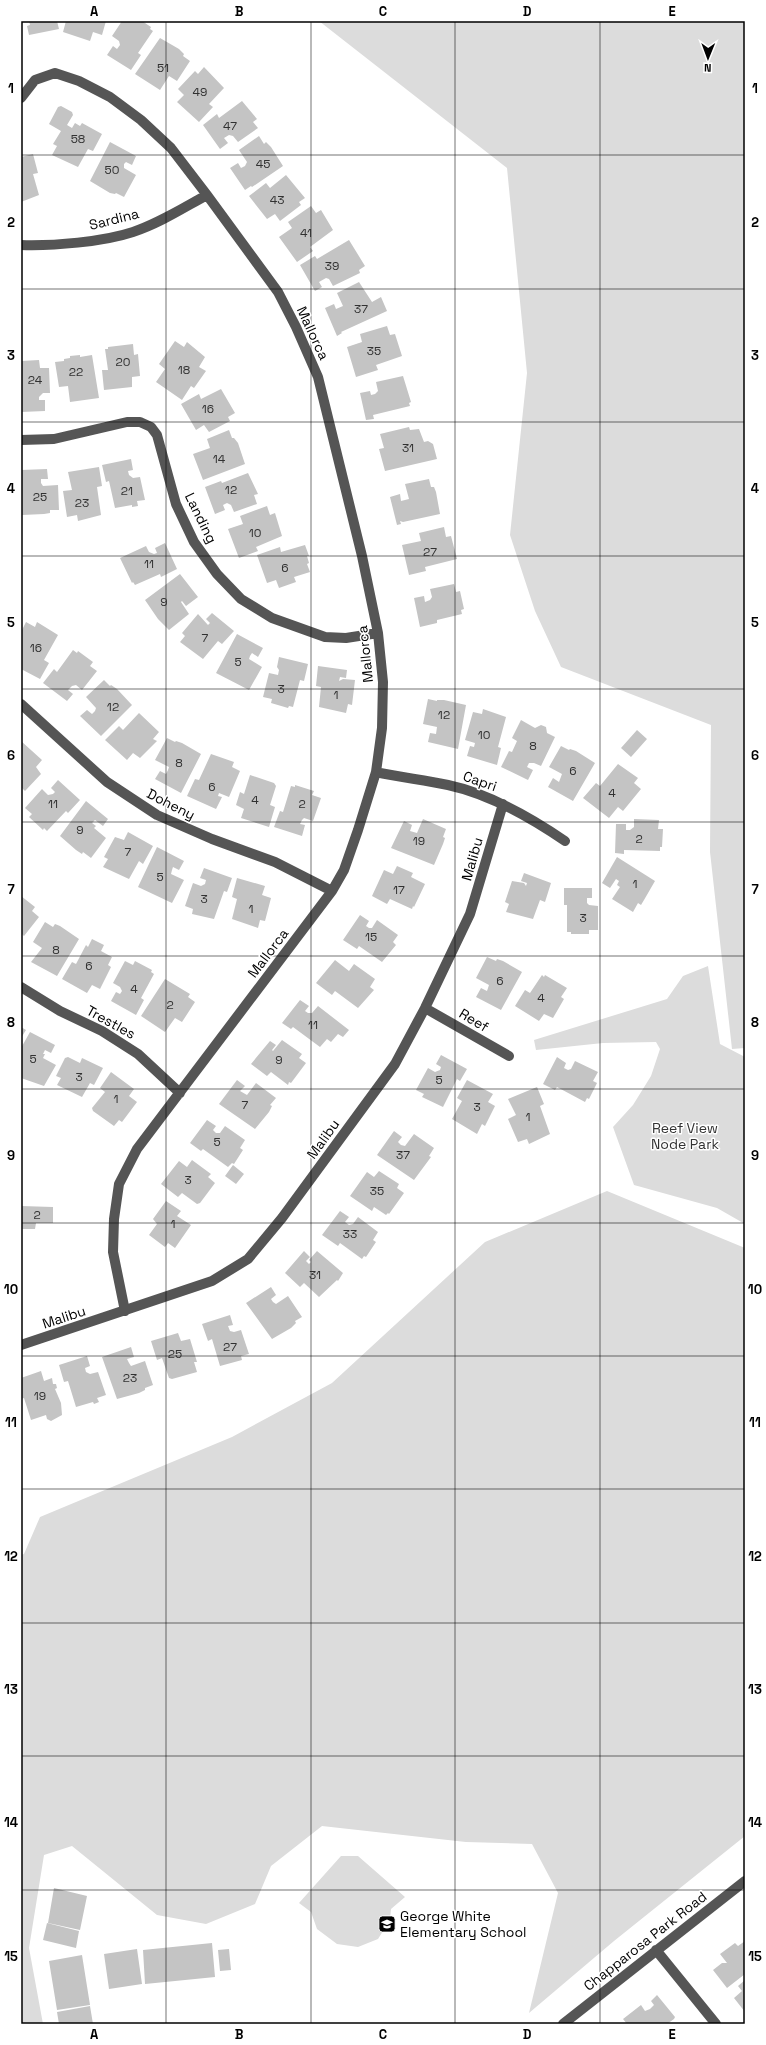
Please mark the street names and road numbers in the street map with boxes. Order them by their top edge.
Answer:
street label: Sardina [87,204,141,234]
street label: Mallorca [293,303,333,363]
street label: Landing [181,490,221,546]
street label: Mallorca [353,625,377,683]
street label: Capri [461,767,499,795]
street label: Doheny [144,784,198,824]
street label: Malibu [457,835,487,883]
street label: Mallorca [244,925,292,981]
street label: Trestles [83,1001,139,1043]
street label: Reef [456,1004,492,1036]
street label: Malibu [303,1116,343,1162]
street label: Malibu [40,1302,88,1332]
street label: Chapparosa Park Road [580,1887,710,1995]

